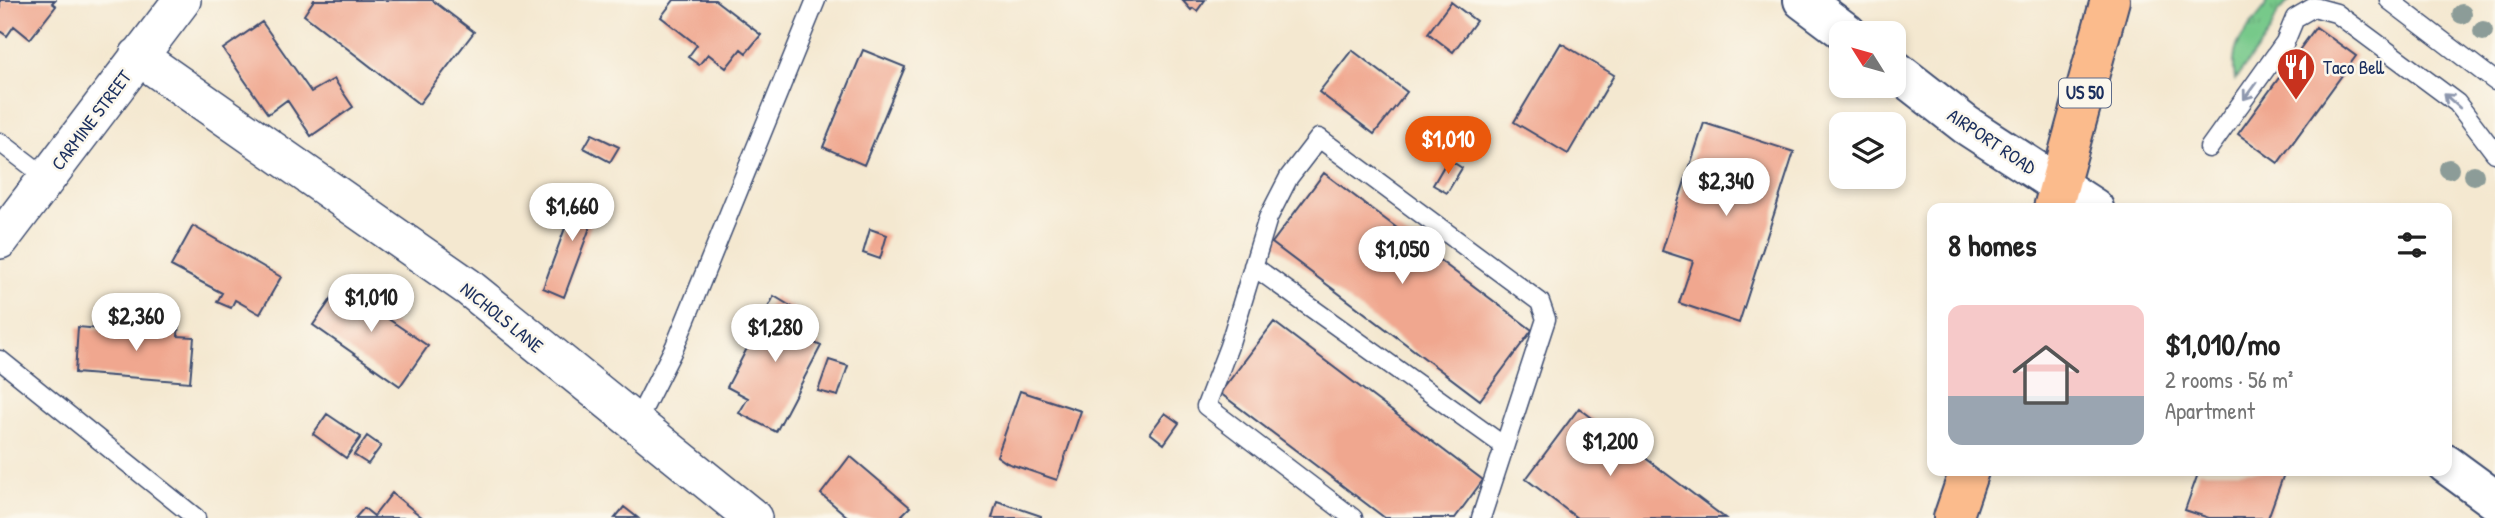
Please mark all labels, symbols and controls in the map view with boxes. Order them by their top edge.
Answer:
north arrow [1829,21,1906,98]
map controls [1829,21,1906,189]
restaurant icon: Taco Bell [2275,46,2317,101]
place label: Taco Bell [2323,54,2385,80]
street label: CARMINE STREET [45,64,138,175]
road number: US 50 [2059,78,2111,108]
one-way arrow [2243,81,2257,100]
one-way arrow [2443,93,2461,109]
street label: AIRPORT ROAD [1943,102,2041,180]
button: layers [1829,112,1906,189]
pin: $1,010 [1391,116,1505,176]
text: $1,010 [1421,123,1475,154]
pin: $2,340 [1669,158,1783,218]
text: $2,340 [1698,165,1754,196]
pin: $1,660 [515,184,629,243]
text: $1,660 [545,190,599,221]
text: 8 homes [1948,225,2036,265]
pin: $1,050 [1345,226,1459,286]
icon: filters [2393,226,2431,264]
text: $1,050 [1375,233,1430,264]
pin: $1,010 [314,274,428,334]
street label: NICHOLS LANE [455,276,549,359]
text: $1,010 [344,281,398,312]
pin: $2,360 [79,294,193,353]
text: $2,360 [108,300,164,331]
pin: $1,280 [718,304,832,364]
text: $1,280 [747,311,803,342]
text: $1,010/mo [2165,324,2280,364]
icon: home [2004,333,2088,417]
text: 2 rooms · 56 m² [2165,364,2293,395]
text: Apartment [2165,395,2255,426]
pin: $1,200 [1553,419,1667,478]
text: $1,200 [1582,425,1638,456]

